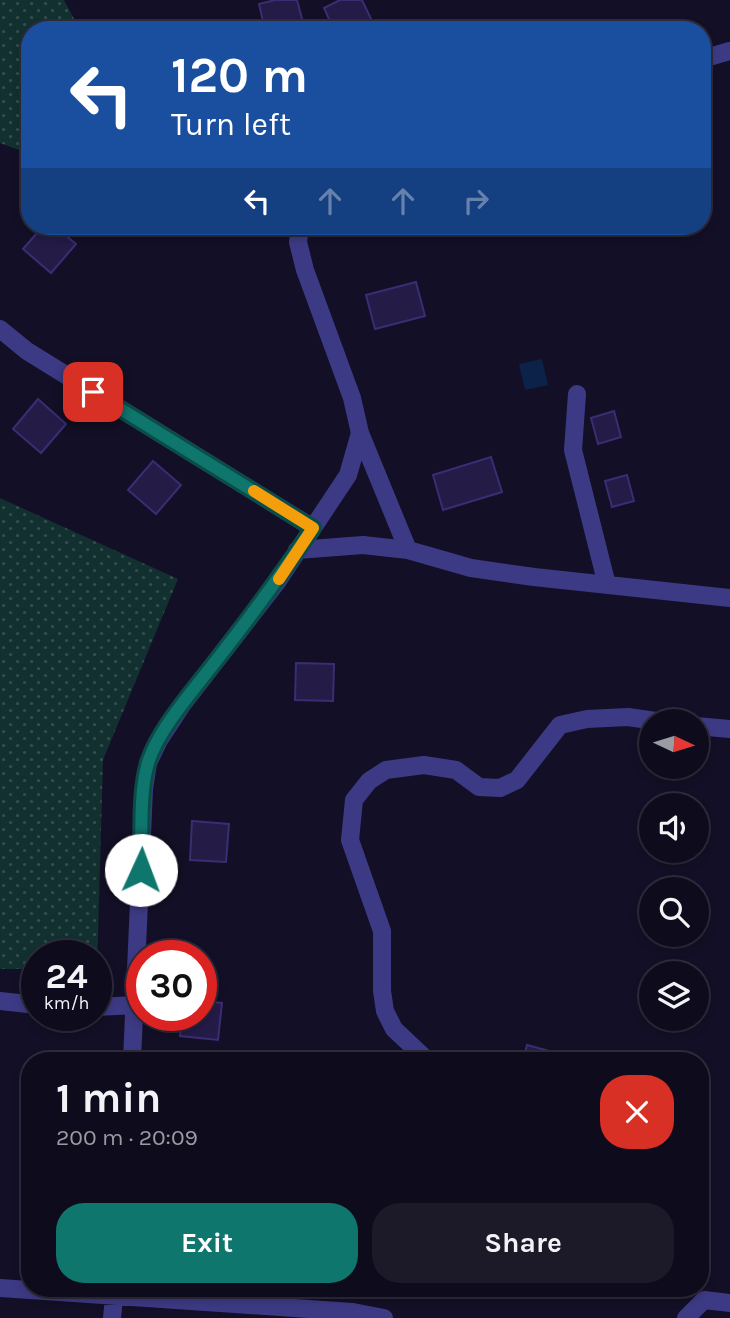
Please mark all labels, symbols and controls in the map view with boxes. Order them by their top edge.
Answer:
text: 120 m [171,47,308,104]
icon: left [56,49,147,140]
text: Turn left [171,106,291,143]
icon: left [238,182,276,220]
icon: ahead [311,182,349,220]
icon: ahead [384,182,422,220]
icon: right [457,182,495,220]
pin [63,362,123,422]
icon: arrive [74,373,112,411]
north arrow [639,709,709,779]
map controls [639,709,709,1031]
button: sound [639,793,709,863]
position arrow [104,833,178,907]
button: search [639,877,709,947]
speed limit sign: 30 [126,940,217,1031]
text: 24 [46,956,88,997]
button: layers [639,961,709,1031]
text: km/h [44,992,89,1014]
text: 1 min [56,1073,161,1123]
button: close [600,1075,674,1149]
text: 200 m · 20:09 [56,1124,198,1151]
button: Exit [56,1203,358,1283]
button: Share [372,1203,674,1283]

